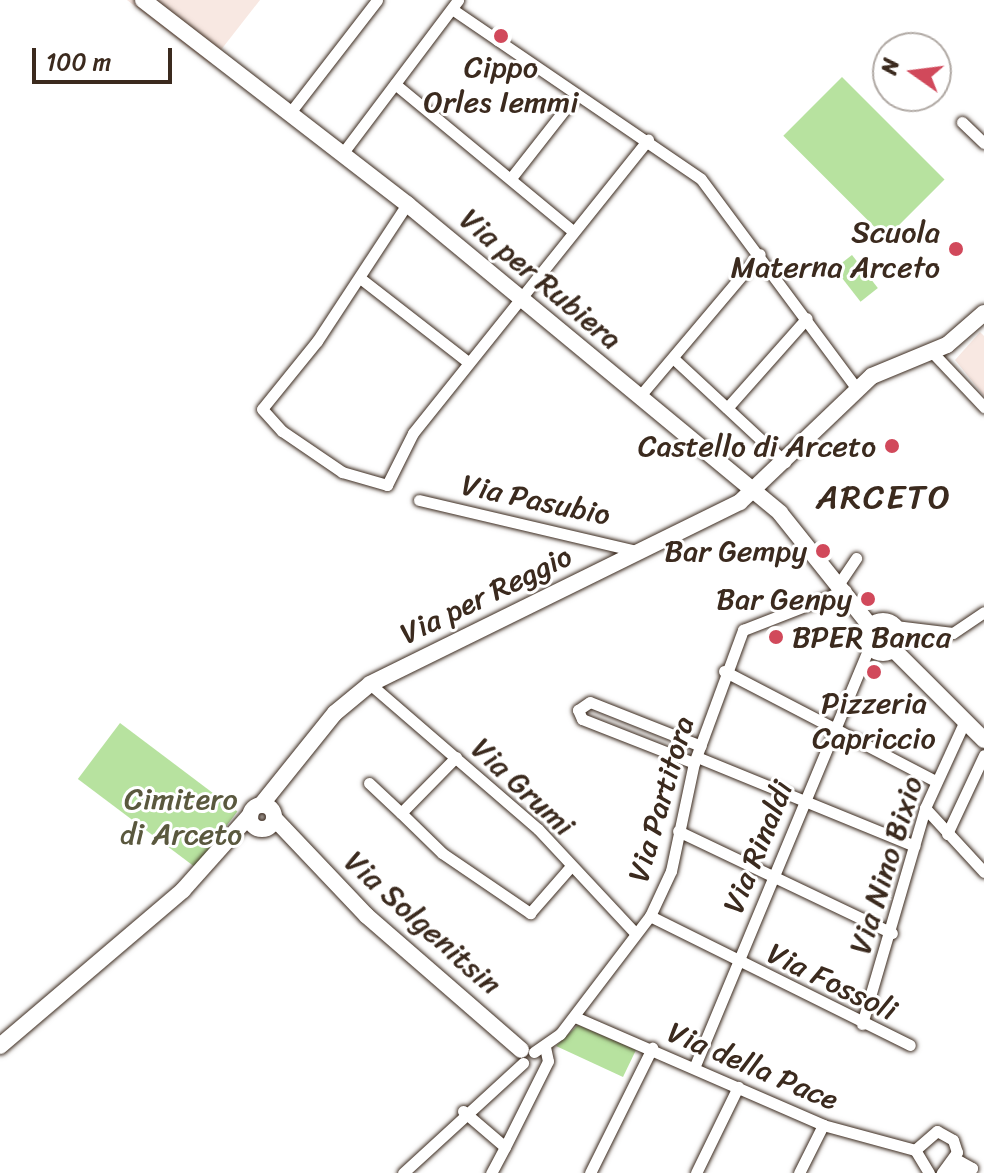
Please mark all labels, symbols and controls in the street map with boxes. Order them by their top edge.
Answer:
marker: Cippo Orles Iemmi [492,27,510,45]
scale bar [36,32,176,82]
north arrow [872,32,952,112]
text: 100 m [46,41,111,83]
place label: Cippo Orles Iemmi [422,49,580,120]
text: N [869,54,911,79]
street label: Via per Rubiera [452,201,630,357]
place label: Scuola Materna Arceto [731,214,940,284]
marker: Scuola Materna Arceto [947,240,965,258]
place label: Castello di Arceto [639,428,876,464]
marker: Castello di Arceto [883,437,901,455]
street label: Via Pasubio [458,467,614,533]
district label: ARCETO [817,478,951,518]
place label: Bar Gempy [665,533,807,569]
street label: Via per Reggio [394,538,578,652]
marker: Bar Gempy [814,542,832,560]
place label: Bar Genpy [716,581,852,617]
marker: Bar Genpy [859,590,877,608]
place label: BPER Banca [792,619,951,655]
marker: BPER Banca [767,628,785,646]
marker: Pizzeria Capriccio [865,663,883,681]
place label: Pizzeria Capriccio [812,685,936,756]
street label: Via Partitora [620,712,702,886]
street label: Via Grumi [464,730,582,844]
street label: Via Nino Bixio [842,772,930,958]
street label: Via Rinaldi [715,776,801,918]
park label: Cimitero di Arceto [120,781,242,852]
street label: Via Solgenitsin [337,843,509,1003]
street label: Via Fossoli [761,935,903,1029]
street label: Via della Pace [661,1014,845,1118]

